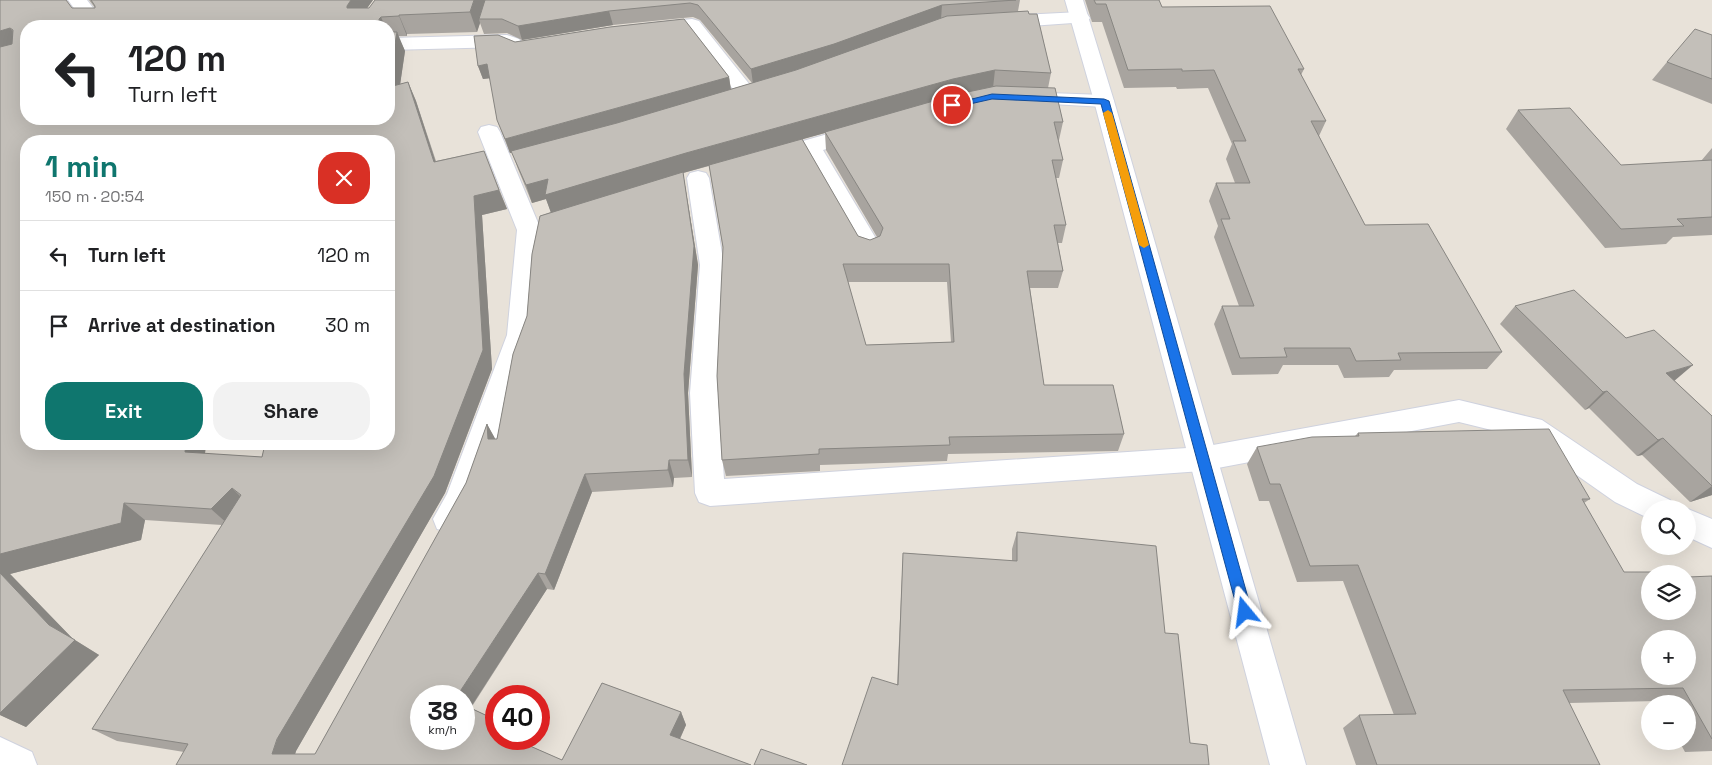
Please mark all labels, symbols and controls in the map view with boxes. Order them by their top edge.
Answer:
text: 120 m [128,37,226,81]
icon: left [45,40,110,105]
text: Turn left [128,80,218,108]
pin [931,84,973,126]
icon: arrive [938,91,966,119]
text: 1 min [45,147,118,186]
button: close [318,152,370,204]
text: 150 m · 20:54 [45,186,144,207]
icon: left [45,242,73,270]
text: Turn left [88,243,166,268]
text: 120 m [317,243,370,268]
icon: arrive [45,312,73,340]
text: Arrive at destination [88,313,276,338]
text: 30 m [325,313,370,338]
button: Exit [45,382,203,440]
button: Share [213,382,370,440]
map controls [1641,500,1696,750]
button: search [1641,500,1696,555]
button: layers [1641,565,1696,620]
position arrow [1218,585,1270,637]
button: + [1641,630,1696,685]
speed limit sign: 40 [485,685,550,750]
text: 38 [427,695,458,727]
button: − [1641,695,1696,750]
text: km/h [428,722,457,738]

